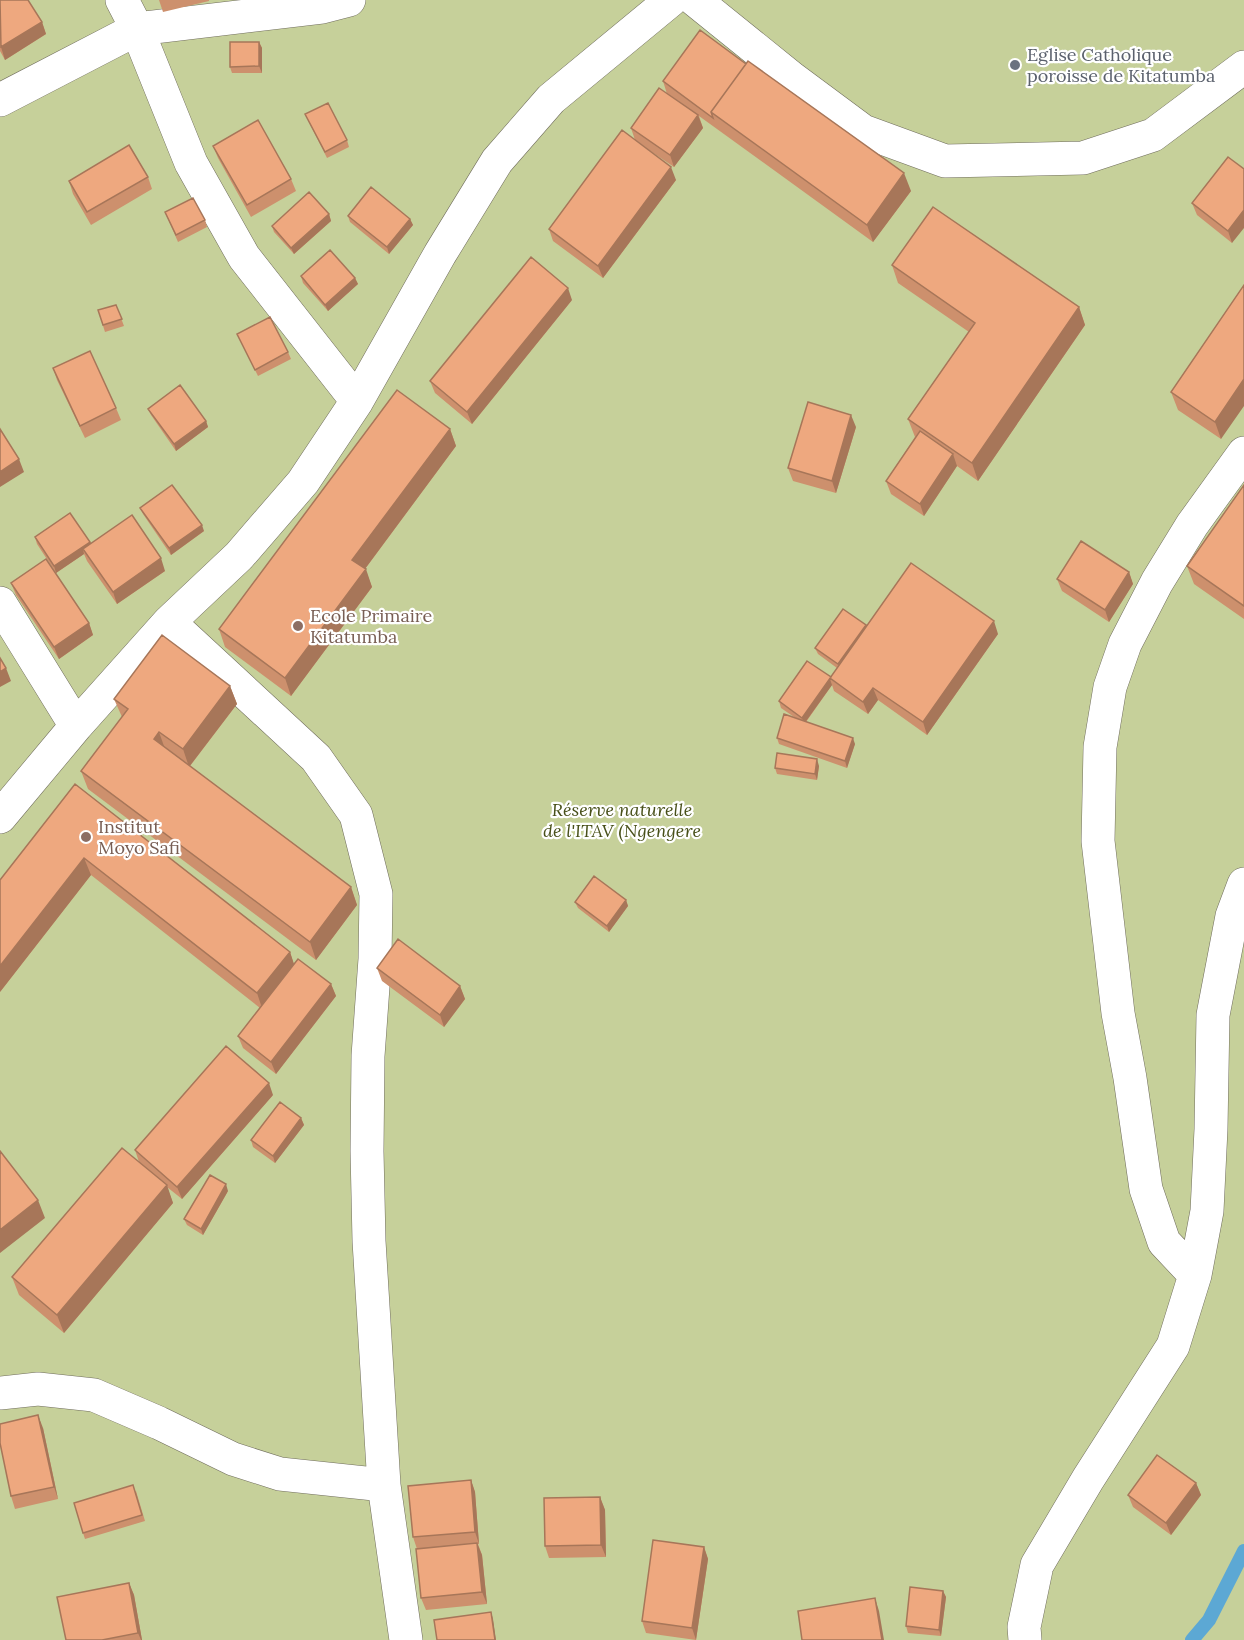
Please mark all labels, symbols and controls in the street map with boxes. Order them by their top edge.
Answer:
place label: Eglise Catholique poroisse de Kitatumba [1027,43,1215,87]
marker: Eglise Catholique poroisse de Kitatumba [1008,58,1022,72]
place label: Ecole Primaire Kitatumba [310,604,432,648]
marker: Ecole Primaire Kitatumba [291,619,305,633]
park label: Réserve naturelle de l'ITAV (Ngengere [543,798,701,842]
place label: Institut Moyo Safi [98,815,180,859]
marker: Institut Moyo Safi [79,830,93,844]

